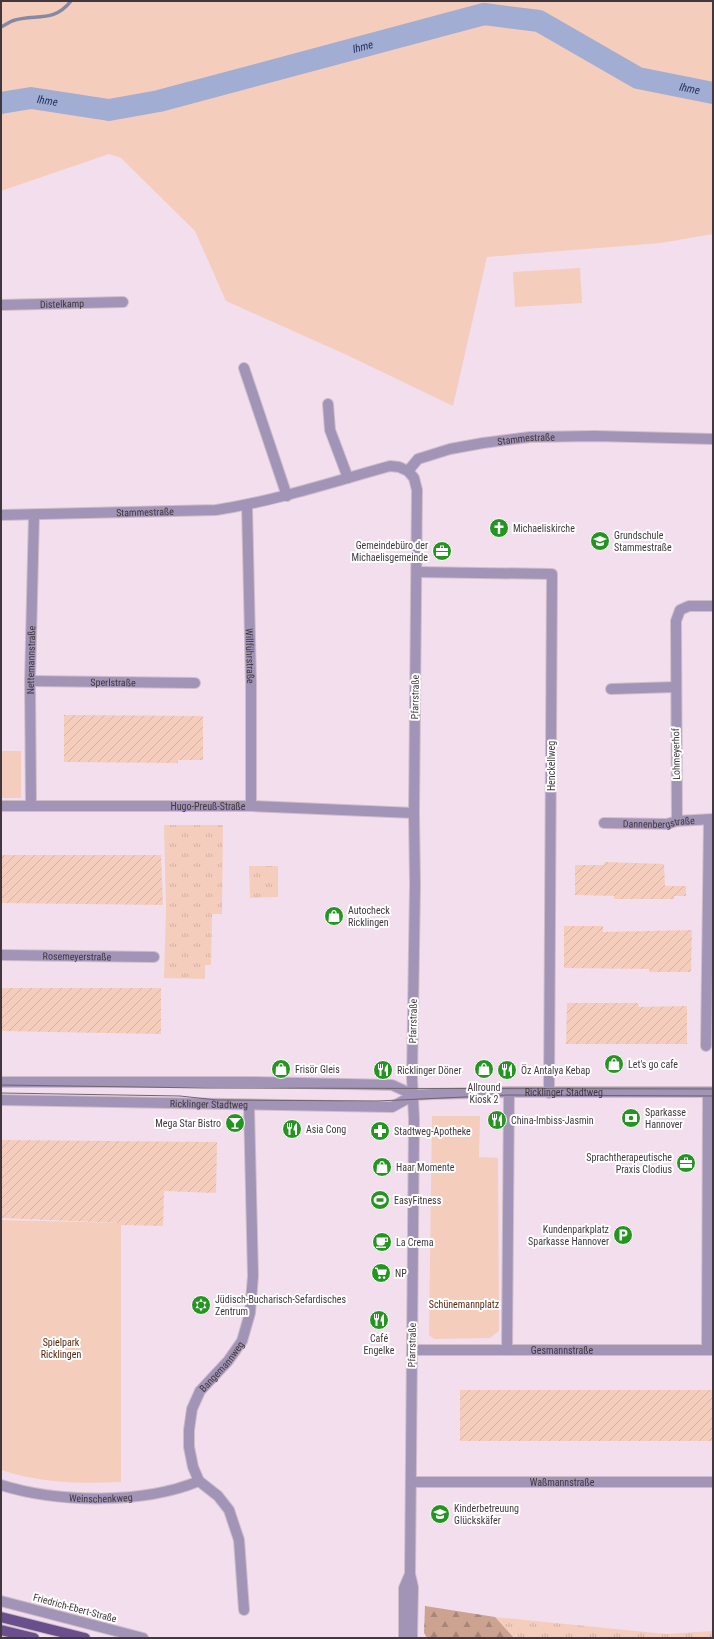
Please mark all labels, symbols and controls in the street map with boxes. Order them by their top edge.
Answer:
water label: Ihme [351,37,374,55]
water label: Ihme [678,80,701,97]
water label: Ihme [36,93,59,109]
street label: Distelkamp [40,297,84,310]
street label: Stammestraße [497,431,555,447]
street label: Stammestraße [116,505,174,518]
church icon: Michaeliskirche [488,517,510,539]
place label: Michaeliskirche [513,523,575,534]
school or university icon: Grundschule Stammestraße [589,530,611,552]
place label: Grundschule Stammestraße [614,530,672,553]
place label: Gemeindebüro der Michaelisgemeinde [351,540,428,563]
office icon: Gemeindebüro der Michaelisgemeinde [431,540,453,562]
street label: Nettemannstraße [24,625,37,694]
street label: Willführstraße [244,628,257,684]
street label: Pfarrstraße [409,674,421,719]
street label: Sperlstraße [90,676,136,688]
street label: Lohmeyerhof [670,727,682,780]
street label: Henckellweg [546,741,557,791]
street label: Hugo-Preuß-Straße [171,801,246,812]
street label: Dannenbergstraße [623,815,695,830]
shop icon: Autocheck Ricklingen [323,905,345,927]
place label: Autocheck Ricklingen [348,905,390,928]
street label: Rosemeyerstraße [43,950,112,962]
street label: Pfarrstraße [407,998,419,1043]
shop icon: Let's go cafe [603,1053,625,1075]
shop icon: Frisör Gleis [270,1058,292,1080]
shop icon: Allround Kiosk 2 [473,1058,495,1080]
restaurant icon: Ricklinger Döner [372,1059,394,1081]
restaurant icon: Öz Antalya Kebap [496,1059,518,1081]
place label: Let's go cafe [628,1059,678,1070]
place label: Frisör Gleis [295,1064,340,1075]
place label: Öz Antalya Kebap [521,1064,590,1076]
place label: Ricklinger Döner [397,1065,461,1076]
place label: Allround Kiosk 2 [468,1082,501,1105]
street label: Ricklinger Stadtweg [525,1087,603,1098]
street label: Ricklinger Stadtweg [170,1098,248,1110]
bank icon: Sparkasse Hannover [620,1107,642,1129]
place label: Sparkasse Hannover [645,1107,686,1130]
restaurant icon: China-Imbiss-Jasmin [486,1109,508,1131]
bar icon: Mega Star Bistro [224,1112,246,1134]
place label: China-Imbiss-Jasmin [511,1115,594,1126]
place label: Mega Star Bistro [155,1118,221,1129]
restaurant icon: Asia Cong [281,1118,303,1140]
pharmacy icon: Stadtweg-Apotheke [369,1120,391,1142]
place label: Asia Cong [306,1124,346,1135]
place label: Stadtweg-Apotheke [394,1126,471,1137]
place label: Sprachtherapeutische Praxis Clodius [586,1152,672,1175]
office icon: Sprachtherapeutische Praxis Clodius [675,1152,697,1174]
shop icon: Haar Momente [371,1156,393,1178]
place label: Haar Momente [396,1162,455,1173]
sports icon: EasyFitness [369,1189,391,1211]
place label: EasyFitness [394,1195,442,1206]
place label: Kundenparkplatz Sparkasse Hannover [528,1224,609,1247]
parking icon: Kundenparkplatz Sparkasse Hannover [612,1224,634,1246]
cafe icon: La Crema [371,1231,393,1253]
place label: La Crema [396,1237,434,1248]
supermarket icon: NP [370,1262,392,1284]
place label: NP [395,1268,407,1279]
synagogue icon: Jüdisch-Bucharisch-Sefardisches Zentrum [190,1294,212,1316]
place label: Jüdisch-Bucharisch-Sefardisches Zentrum [215,1294,347,1317]
park label: Schünemannplatz [429,1299,499,1310]
restaurant icon: Café Engelke [368,1309,390,1331]
street label: Pfarrstraße [406,1322,418,1367]
place label: Café Engelke [364,1333,395,1356]
park label: Spielpark Ricklingen [41,1337,81,1360]
street label: Bangemannweg [197,1339,246,1394]
street label: Gesmannstraße [531,1345,593,1356]
street label: Waßmannstraße [530,1477,595,1488]
street label: Weinschenkweg [69,1491,133,1504]
school or university icon: Kinderbetreuung Glückskäfer [429,1503,451,1525]
place label: Kinderbetreuung Glückskäfer [454,1503,519,1526]
street label: Friedrich-Ebert-Straße [32,1592,118,1625]

